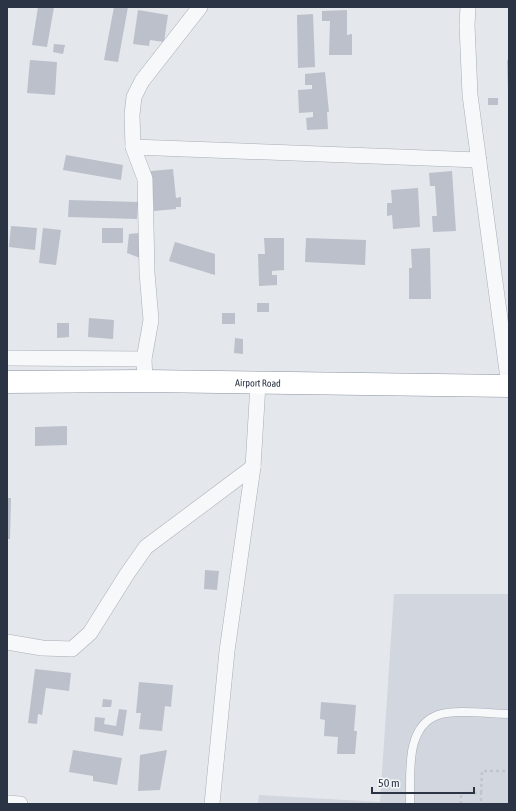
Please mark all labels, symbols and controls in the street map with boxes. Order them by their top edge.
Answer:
street label: Airport Road [235,377,281,389]
scale bar [372,769,474,795]
text: 50 m [378,776,400,790]

